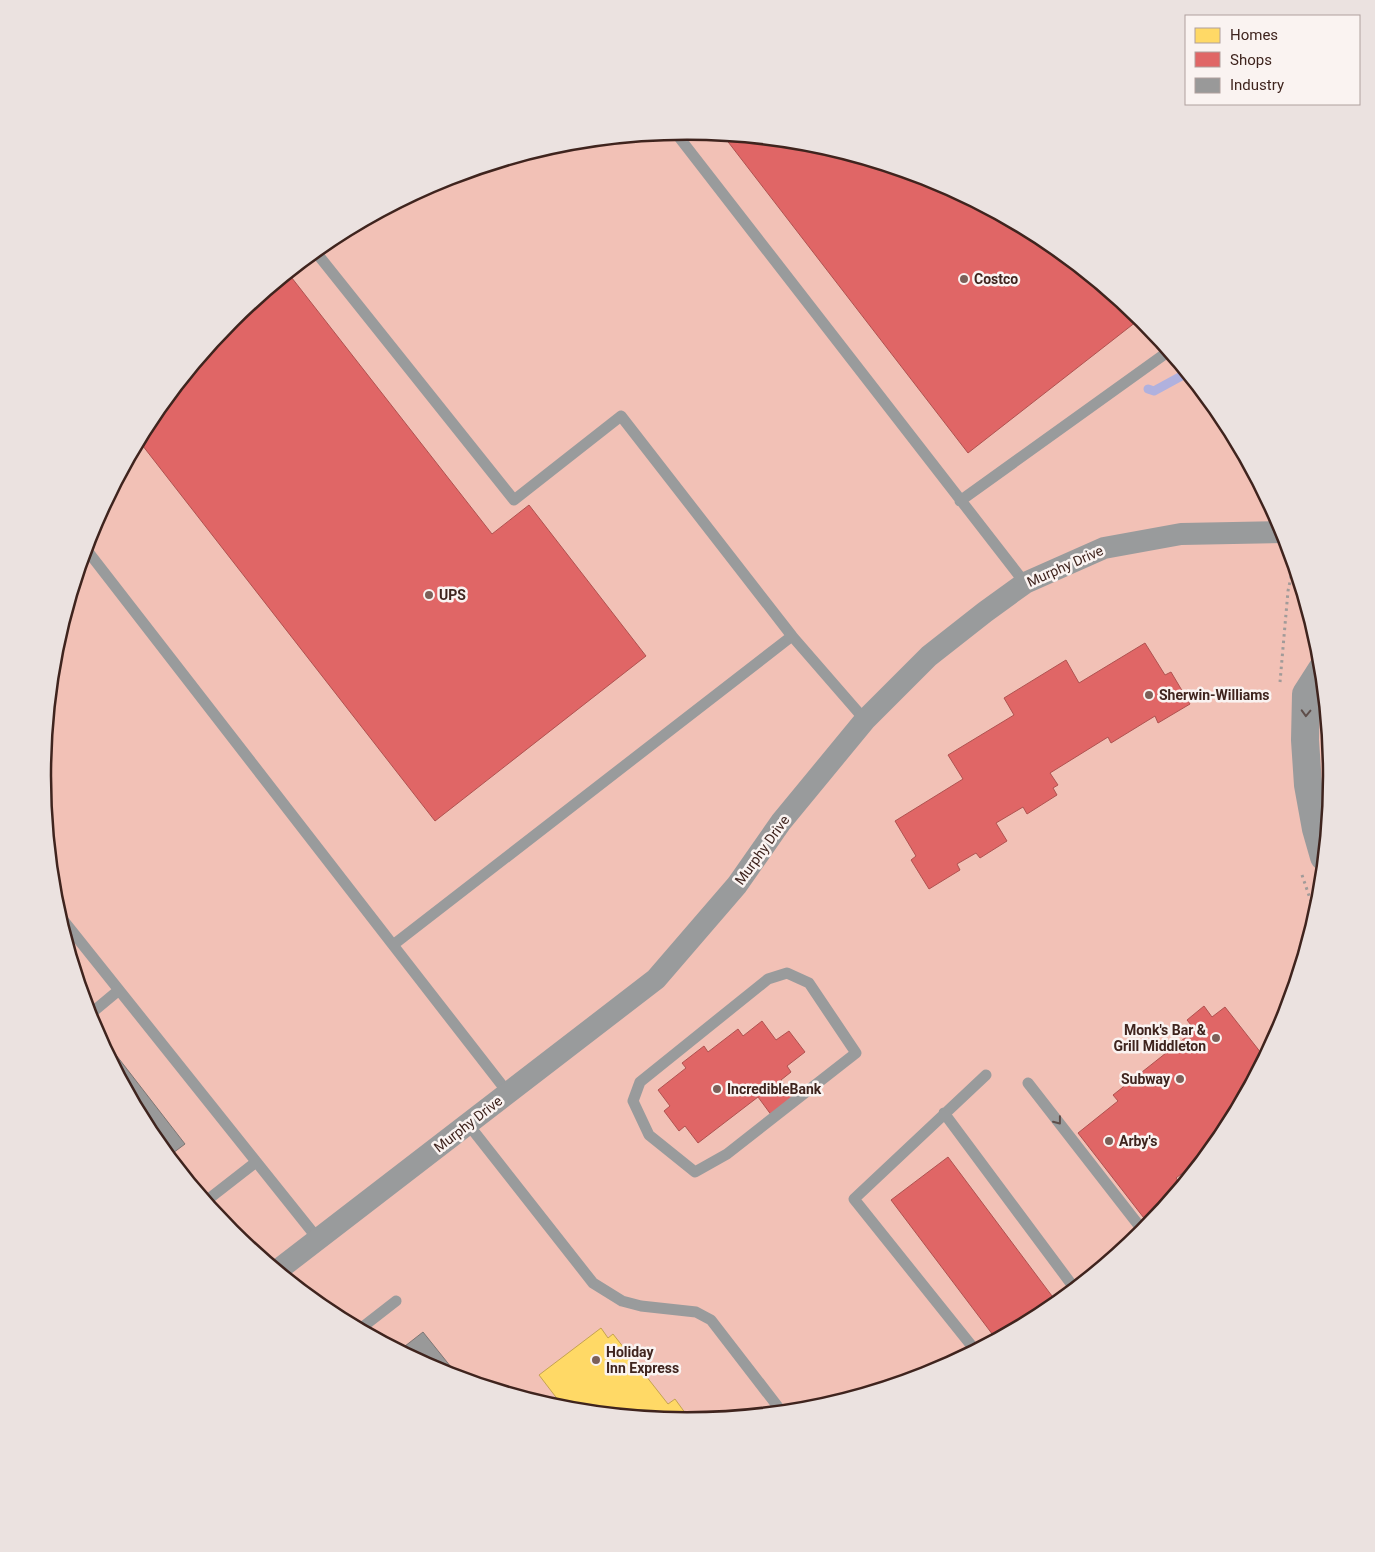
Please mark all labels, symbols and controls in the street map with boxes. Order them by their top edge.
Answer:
legend [1185,15,1360,105]
text: Homes [1230,26,1278,44]
text: Shops [1230,51,1272,69]
text: Industry [1230,76,1284,94]
place label: Costco [974,271,1018,287]
marker: Costco [958,273,970,285]
street label: Murphy Drive [1024,542,1106,590]
place label: UPS [439,587,466,603]
marker: UPS [423,589,435,601]
place label: Sherwin-Williams [1159,687,1270,703]
marker: Sherwin-Williams [1143,689,1155,701]
one-way arrow [1300,709,1311,717]
street label: Murphy Drive [731,812,793,888]
place label: Monk's Bar & Grill Middleton [1113,1022,1207,1054]
marker: Monk's Bar & Grill Middleton [1210,1032,1222,1044]
place label: Subway [1121,1071,1171,1087]
marker: Subway [1174,1073,1186,1085]
place label: IncredibleBank [727,1081,822,1097]
marker: IncredibleBank [711,1083,723,1095]
street label: Murphy Drive [431,1093,505,1155]
one-way arrow [1052,1115,1061,1125]
place label: Arby's [1119,1133,1157,1149]
marker: Arby's [1103,1135,1115,1147]
place label: Holiday Inn Express [606,1344,679,1376]
marker: Holiday Inn Express [590,1354,602,1366]

